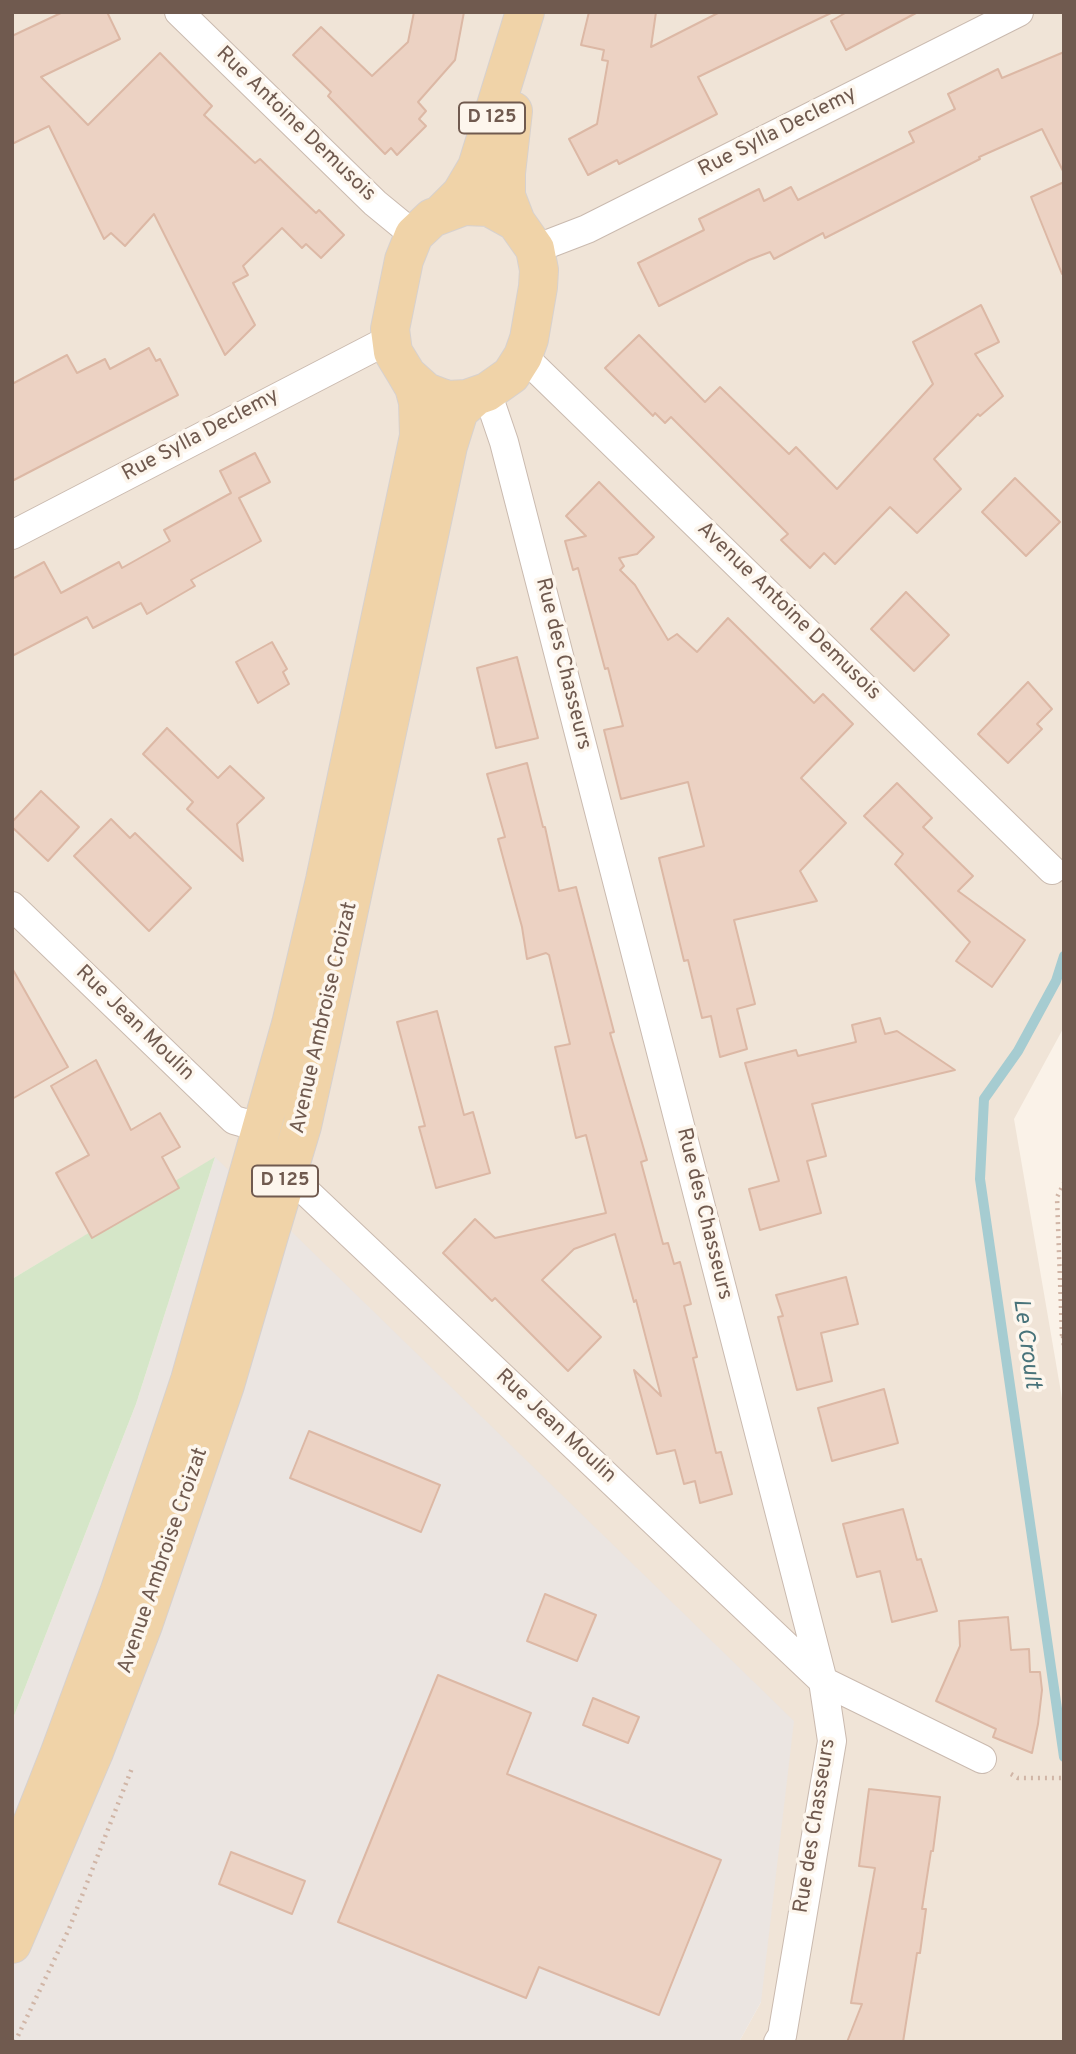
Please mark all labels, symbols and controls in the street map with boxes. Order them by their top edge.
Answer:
street label: Rue Antoine Demusois [210,42,380,208]
street label: Rue Sylla Declemy [695,82,861,184]
road number: D 125 [459,102,525,134]
street label: Rue Sylla Declemy [118,384,284,488]
street label: Avenue Antoine Demusois [691,518,885,706]
street label: Rue des Chasseurs [528,575,596,753]
street label: Avenue Ambroise Croizat [286,900,364,1136]
street label: Rue Jean Moulin [69,961,199,1087]
street label: Rue des Chasseurs [669,1125,737,1303]
road number: D 125 [252,1166,318,1196]
water label: Le Croult [1005,1297,1045,1391]
street label: Rue Jean Moulin [490,1365,620,1489]
street label: Avenue Ambroise Croizat [114,1445,214,1677]
street label: Rue des Chasseurs [790,1737,842,1915]

